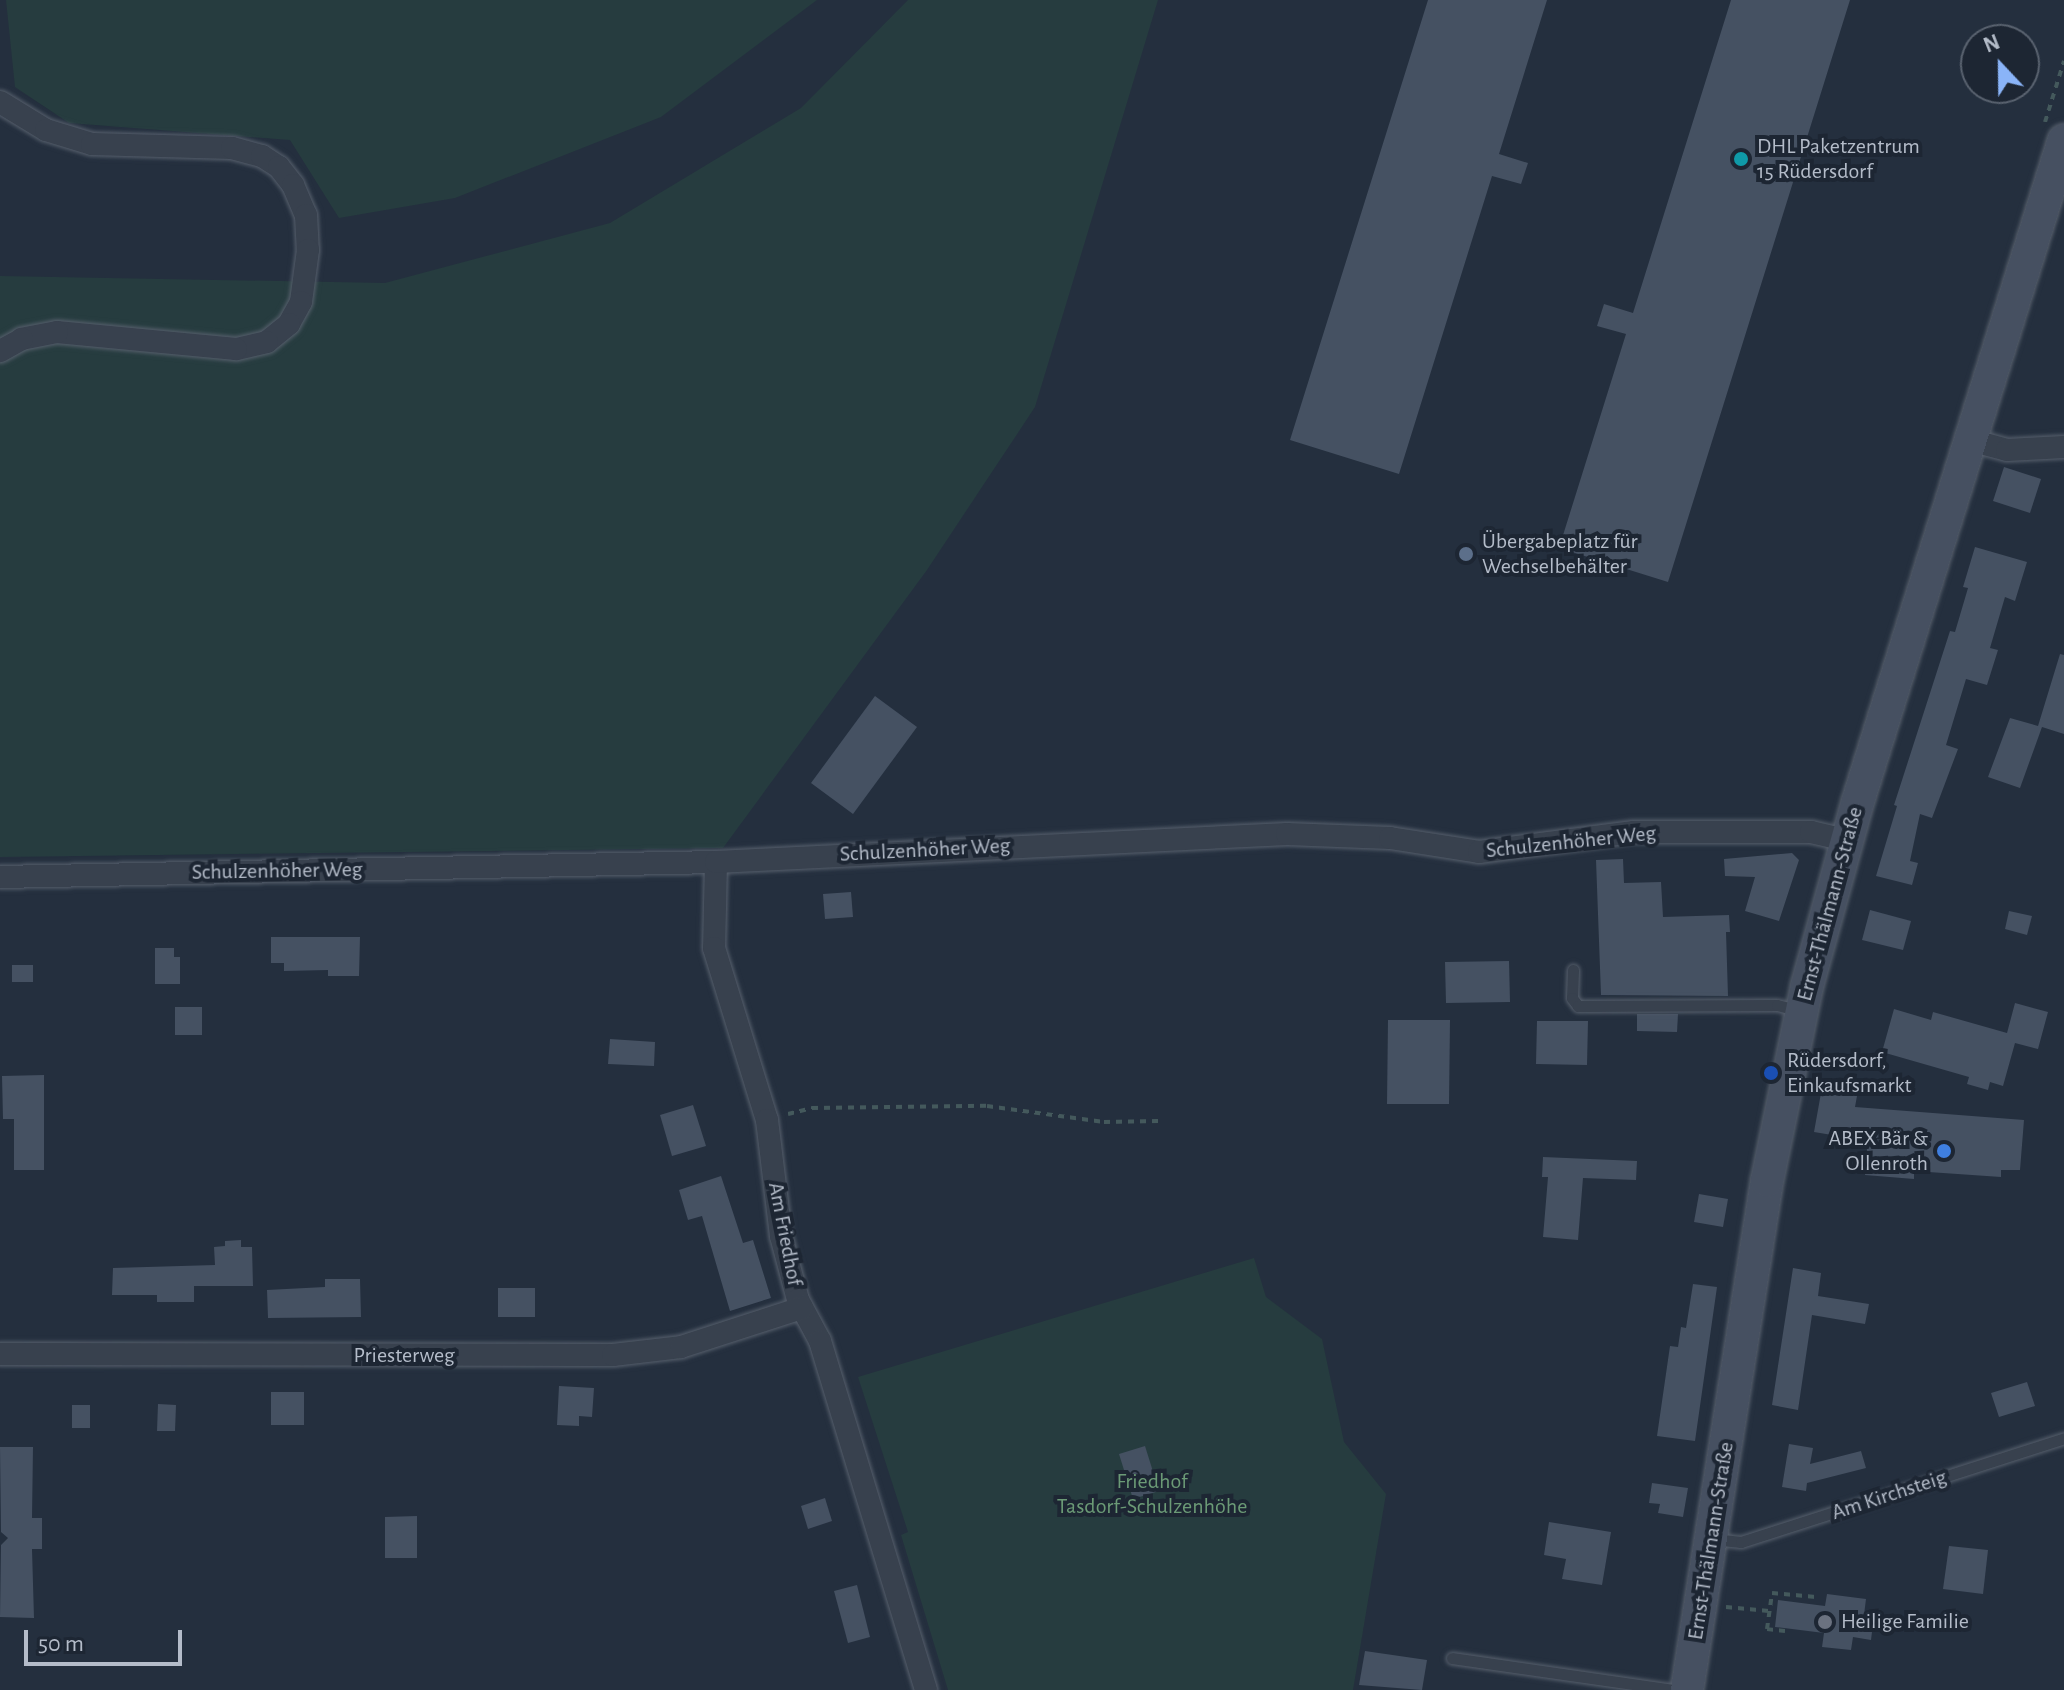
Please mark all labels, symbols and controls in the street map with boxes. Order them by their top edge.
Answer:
north arrow [1960,24,2040,104]
text: N [1981,31,2003,57]
place label: DHL Paketzentrum 15 Rüdersdorf [1757,133,1920,184]
marker: DHL Paketzentrum 15 Rüdersdorf [1732,150,1750,168]
place label: Übergabeplatz für Wechselbehälter [1482,528,1638,580]
marker: Übergabeplatz für Wechselbehälter [1457,545,1475,563]
street label: Ernst-Thälmann-Straße [1791,804,1869,1004]
street label: Schulzenhöher Weg [1485,820,1657,864]
street label: Schulzenhöher Weg [839,832,1011,868]
street label: Schulzenhöher Weg [191,856,363,886]
place label: Rüdersdorf, Einkaufsmarkt [1787,1047,1912,1098]
marker: Rüdersdorf, Einkaufsmarkt [1762,1064,1780,1082]
place label: ABEX Bär & Ollenroth [1828,1125,1928,1176]
marker: ABEX Bär & Ollenroth [1935,1142,1953,1160]
street label: Am Friedhof [762,1180,808,1288]
street label: Priesterweg [353,1343,455,1369]
street label: Ernst-Thälmann-Straße [1682,1440,1740,1642]
street label: Am Kirchsteig [1828,1464,1950,1526]
park label: Friedhof Tasdorf-Schulzenhöhe [1057,1468,1247,1520]
place label: Heilige Familie [1841,1609,1969,1635]
marker: Heilige Familie [1816,1613,1834,1631]
scale bar [28,1614,186,1664]
text: 50 m [38,1632,84,1656]

